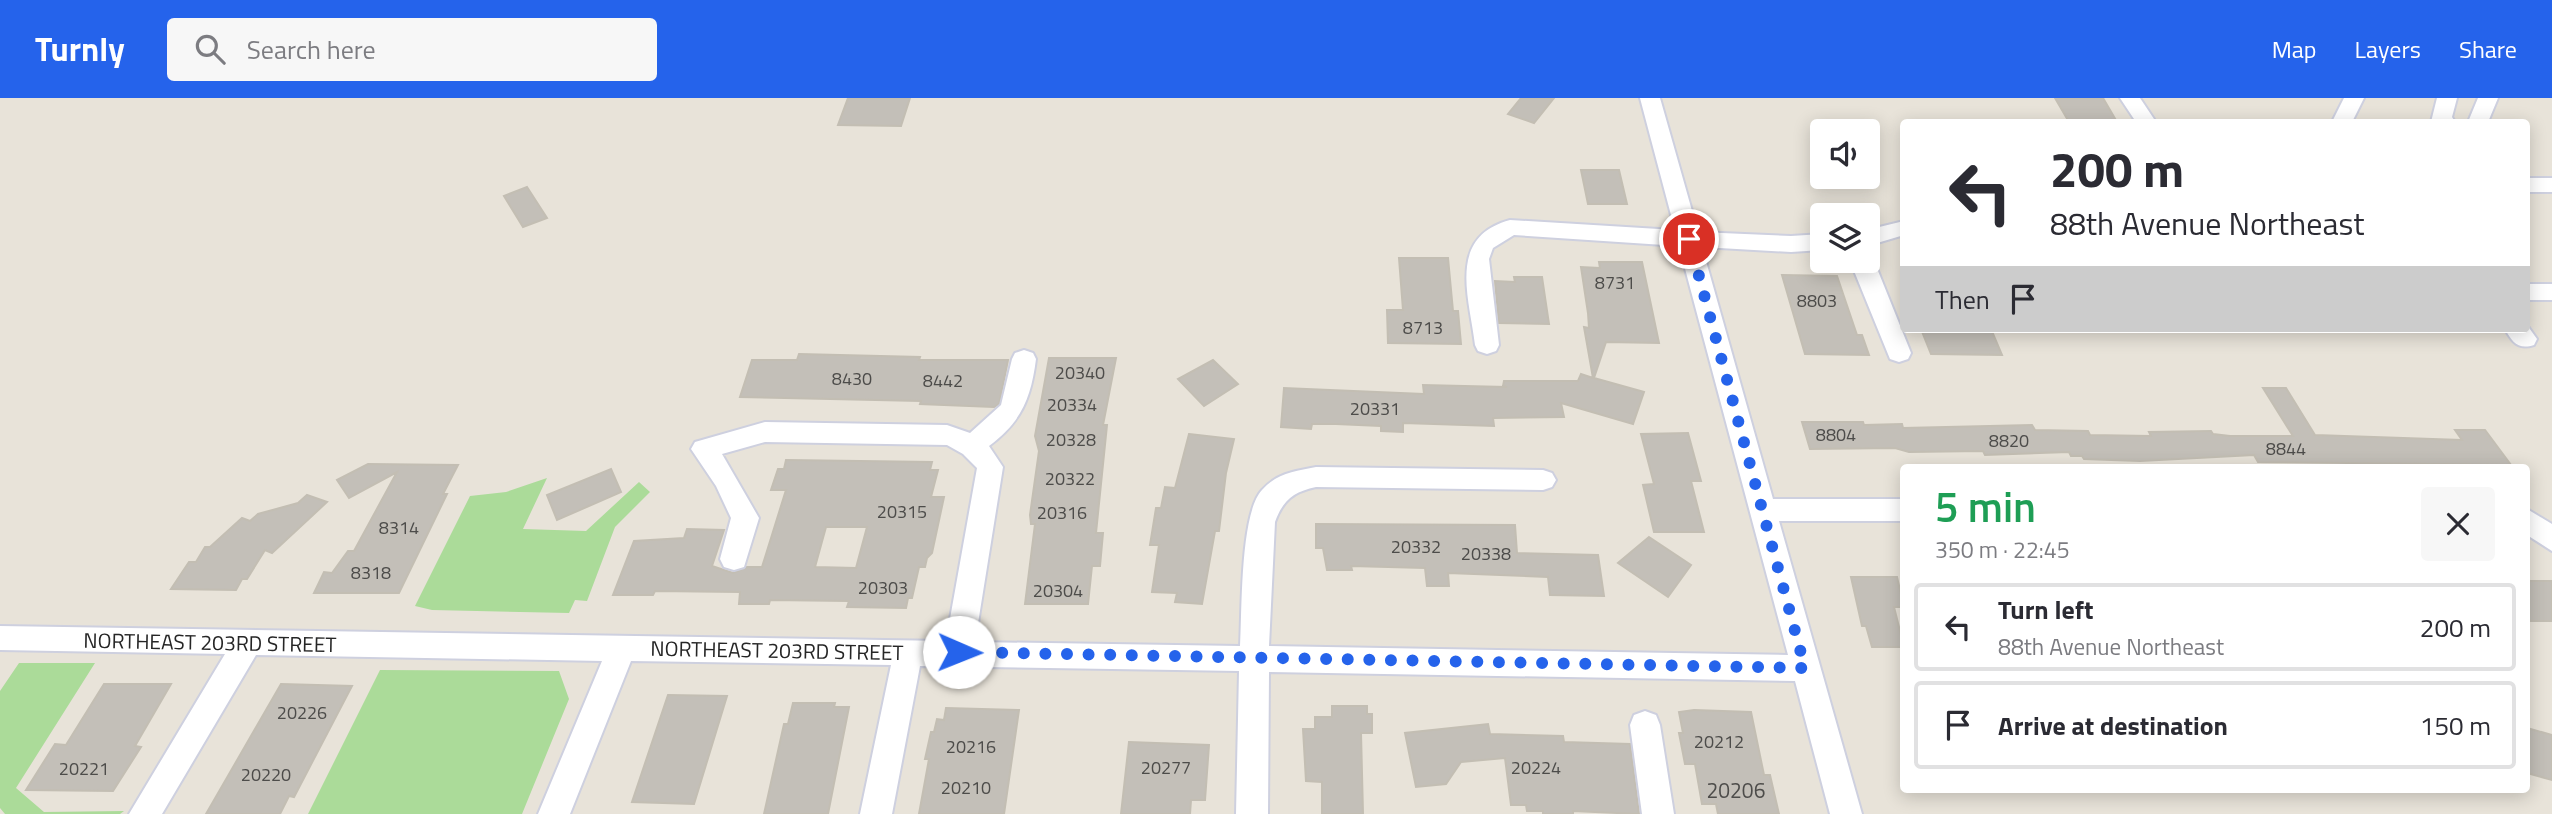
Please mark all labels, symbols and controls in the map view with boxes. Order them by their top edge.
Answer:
search box [167,18,657,81]
text: Turnly [35,24,125,74]
icon: search [191,30,229,68]
text: Search here [247,30,376,69]
text: Map [2272,31,2317,67]
text: Layers [2355,31,2421,67]
text: Share [2459,31,2517,67]
map controls [1810,119,1880,273]
button: sound [1810,119,1880,189]
text: 200 m [2050,131,2184,206]
icon: left [1935,147,2026,238]
text: 88th Avenue Northeast [2050,199,2365,247]
button: layers [1810,203,1880,273]
pin [1659,209,1719,269]
icon: arrive [1670,220,1708,258]
house number: 8731 [1595,269,1635,296]
text: Then [1935,280,1990,319]
icon: arrive [2004,280,2042,318]
house number: 8803 [1797,287,1837,314]
house number: 8713 [1403,314,1443,341]
house number: 20340 [1055,359,1105,386]
house number: 8430 [832,365,872,392]
house number: 8442 [923,367,963,394]
house number: 20334 [1047,391,1097,418]
house number: 20331 [1350,395,1400,422]
house number: 8804 [1816,421,1856,448]
house number: 20328 [1046,426,1096,453]
house number: 8820 [1989,427,2029,454]
house number: 8844 [2266,435,2306,462]
house number: 20322 [1045,465,1095,492]
text: 5 min [1935,474,2036,538]
button: close [2421,487,2495,561]
house number: 20315 [877,498,927,525]
house number: 20316 [1037,499,1087,526]
house number: 8314 [379,514,419,541]
text: 350 m · 22:45 [1935,532,2070,567]
house number: 20332 [1391,533,1441,560]
house number: 20338 [1461,540,1511,567]
house number: 8318 [351,559,391,586]
house number: 20303 [858,574,908,601]
house number: 20304 [1033,577,1083,604]
text: Turn left [1998,590,2093,629]
icon: left [1939,608,1977,646]
text: 200 m [2420,608,2491,647]
position arrow [922,615,996,689]
street label: NORTHEAST 203RD STREET [83,624,337,660]
text: 88th Avenue Northeast [1998,629,2224,664]
street label: NORTHEAST 203RD STREET [650,632,904,668]
house number: 20226 [277,699,327,726]
icon: arrive [1939,706,1977,744]
text: Arrive at destination [1998,706,2228,745]
text: 150 m [2420,706,2491,745]
house number: 20212 [1694,728,1744,755]
house number: 20216 [946,733,996,760]
house number: 20277 [1141,754,1191,781]
house number: 20224 [1511,754,1561,781]
house number: 20221 [59,755,109,782]
house number: 20220 [241,761,291,788]
house number: 20210 [941,774,991,801]
house number: 20206 [1707,774,1765,806]

